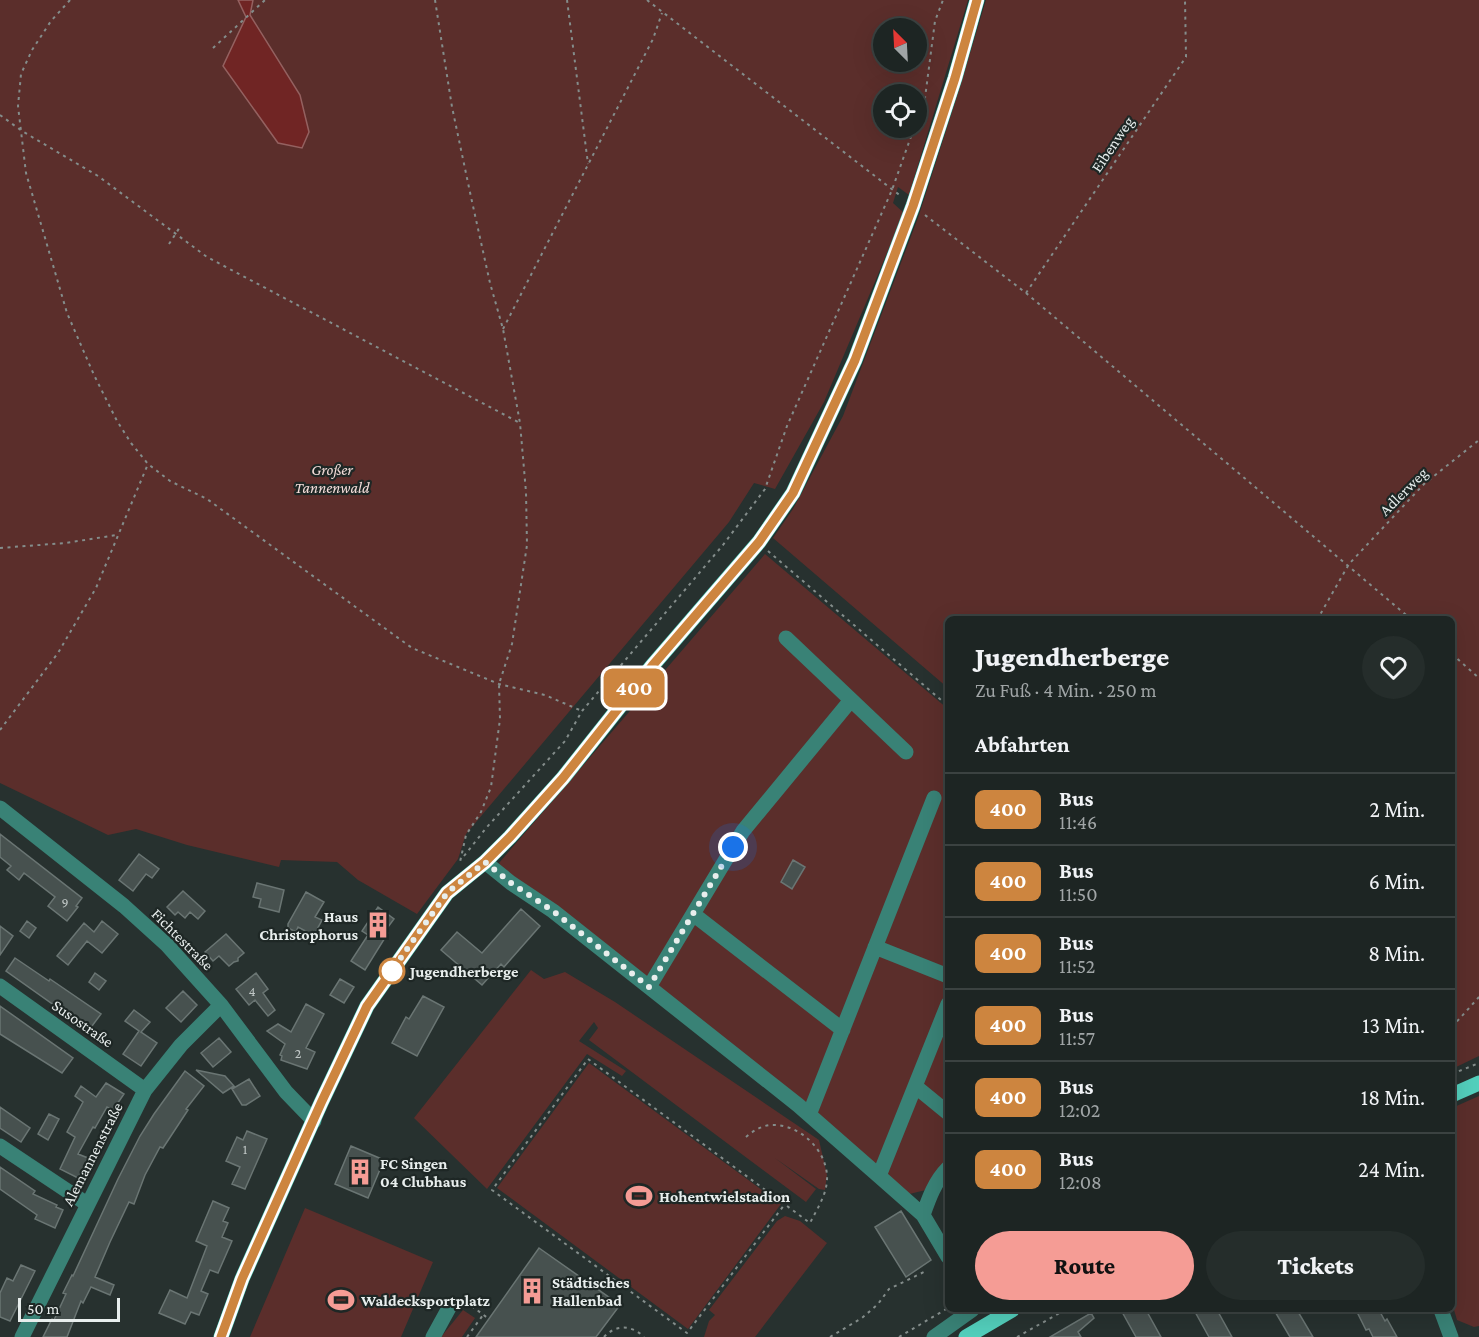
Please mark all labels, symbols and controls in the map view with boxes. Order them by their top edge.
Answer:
north arrow [873,18,927,72]
map controls [873,18,927,138]
button: locate [873,84,927,138]
street label: Eibenweg [1088,113,1138,176]
park label: Großer Tannenwald [295,461,370,496]
street label: Adlerweg [1376,464,1432,520]
button: heart [1362,636,1425,699]
text: Jugendherberge [975,641,1169,672]
line badge: 400 [600,668,668,708]
text: 400 [616,676,652,700]
text: Zu Fuß · 4 Min. · 250 m [975,679,1157,701]
text: Abfahrten [975,732,1070,757]
text: Bus [1059,786,1093,811]
text: 400 [990,797,1026,821]
text: 2 Min. [1370,797,1425,822]
text: 11:46 [1059,811,1097,833]
your location [718,832,748,862]
text: Bus [1059,858,1093,883]
text: 400 [990,869,1026,893]
text: 6 Min. [1369,869,1425,894]
text: 11:50 [1059,883,1098,905]
house number: 9 [61,894,69,910]
street label: Fichtestraße [148,905,217,974]
place label: Haus Christophorus [259,908,358,943]
building icon: Haus Christophorus [363,910,393,940]
text: Bus [1059,930,1093,955]
text: 400 [990,941,1026,965]
text: 8 Min. [1368,941,1425,966]
text: 11:52 [1059,955,1095,977]
marker: Jugendherberge [379,958,405,984]
place label: Jugendherberge [408,963,519,980]
house number: 4 [248,983,256,999]
street label: Susostraße [49,996,116,1051]
text: Bus [1059,1002,1093,1027]
text: 400 [990,1013,1026,1037]
text: 13 Min. [1362,1013,1425,1038]
text: 11:57 [1059,1027,1095,1049]
house number: 2 [295,1045,302,1061]
text: Bus [1059,1074,1093,1099]
text: 400 [990,1085,1026,1109]
text: 18 Min. [1361,1085,1425,1110]
text: 12:02 [1059,1099,1100,1121]
street label: Alemannenstraße [59,1100,126,1209]
house number: 1 [243,1141,248,1157]
text: Bus [1059,1146,1093,1171]
place label: FC Singen 04 Clubhaus [380,1155,467,1190]
building icon: FC Singen 04 Clubhaus [345,1157,375,1187]
text: 400 [990,1157,1026,1181]
text: 24 Min. [1358,1157,1425,1182]
text: 12:08 [1059,1171,1102,1193]
sports icon: Hohentwielstadion [624,1181,654,1211]
place label: Hohentwielstadion [659,1188,790,1205]
button: Route [975,1231,1194,1300]
button: Tickets [1206,1231,1425,1300]
place label: Städtisches Hallenbad [552,1274,630,1309]
building icon: Städtisches Hallenbad [517,1276,547,1306]
sports icon: Waldecksportplatz [326,1285,356,1315]
place label: Waldecksportplatz [360,1292,491,1309]
scale bar [18,1295,120,1322]
text: 50 m [27,1300,59,1317]

